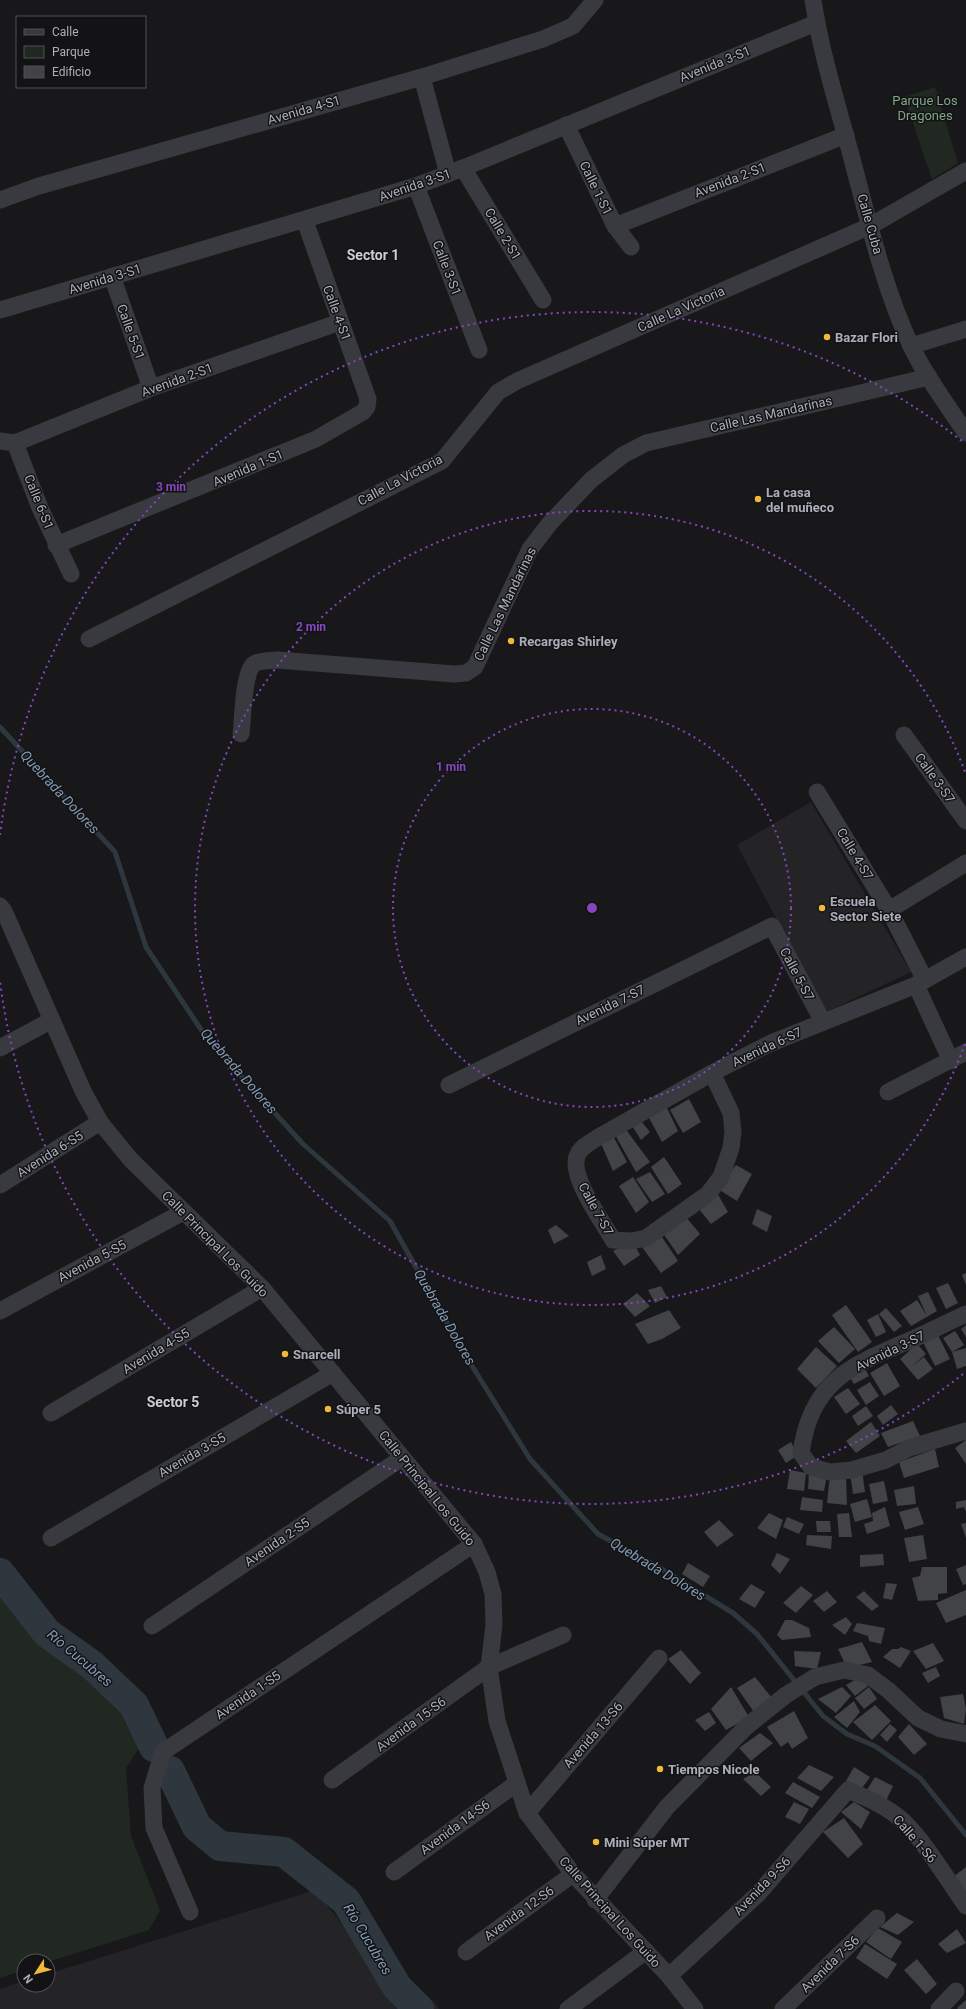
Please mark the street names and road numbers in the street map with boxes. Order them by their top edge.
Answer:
street label: Avenida 3-S1 [677,43,753,85]
street label: Avenida 4-S1 [266,92,342,128]
street label: Calle 1-S1 [577,159,615,217]
street label: Avenida 2-S1 [692,160,768,200]
street label: Avenida 3-S1 [377,166,453,204]
street label: Calle Cuba [854,192,886,256]
street label: Calle 2-S1 [482,205,524,263]
street label: Calle 3-S1 [430,238,464,298]
street label: Avenida 3-S1 [67,261,143,297]
street label: Calle 4-S1 [320,283,354,343]
street label: Calle La Victoria [635,283,727,335]
street label: Calle 5-S1 [114,302,148,362]
street label: Avenida 2-S1 [139,360,215,400]
street label: Calle Las Mandarinas [709,393,834,435]
street label: Avenida 1-S1 [210,446,286,490]
street label: Calle La Victoria [355,451,445,509]
street label: Calle 6-S1 [21,472,57,532]
street label: Calle Las Mandarinas [471,544,539,663]
street label: Calle 3-S7 [912,750,958,806]
street label: Calle 4-S7 [834,825,876,883]
street label: Calle 5-S7 [777,945,817,1003]
street label: Avenida 7-S7 [573,982,647,1028]
street label: Avenida 6-S7 [730,1024,804,1070]
street label: Avenida 6-S5 [14,1128,86,1180]
street label: Calle 7-S7 [575,1180,617,1238]
street label: Calle Principal Los Guido [159,1188,271,1300]
street label: Avenida 5-S5 [55,1237,129,1285]
street label: Avenida 4-S5 [120,1325,192,1377]
street label: Avenida 3-S7 [853,1328,927,1374]
street label: Calle Principal Los Guido [376,1427,478,1549]
street label: Avenida 3-S5 [156,1430,228,1480]
street label: Avenida 2-S5 [242,1515,312,1569]
street label: Avenida 1-S5 [213,1668,283,1722]
street label: Avenida 15-S6 [373,1694,449,1754]
street label: Avenida 13-S6 [560,1699,626,1771]
street label: Avenida 14-S6 [417,1797,493,1857]
street label: Calle 1-S6 [890,1812,940,1866]
street label: Calle Principal Los Guido [556,1854,664,1970]
street label: Avenida 9-S6 [730,1854,794,1918]
street label: Avenida 12-S6 [481,1883,557,1943]
street label: Avenida 7-S6 [798,1932,862,1996]

